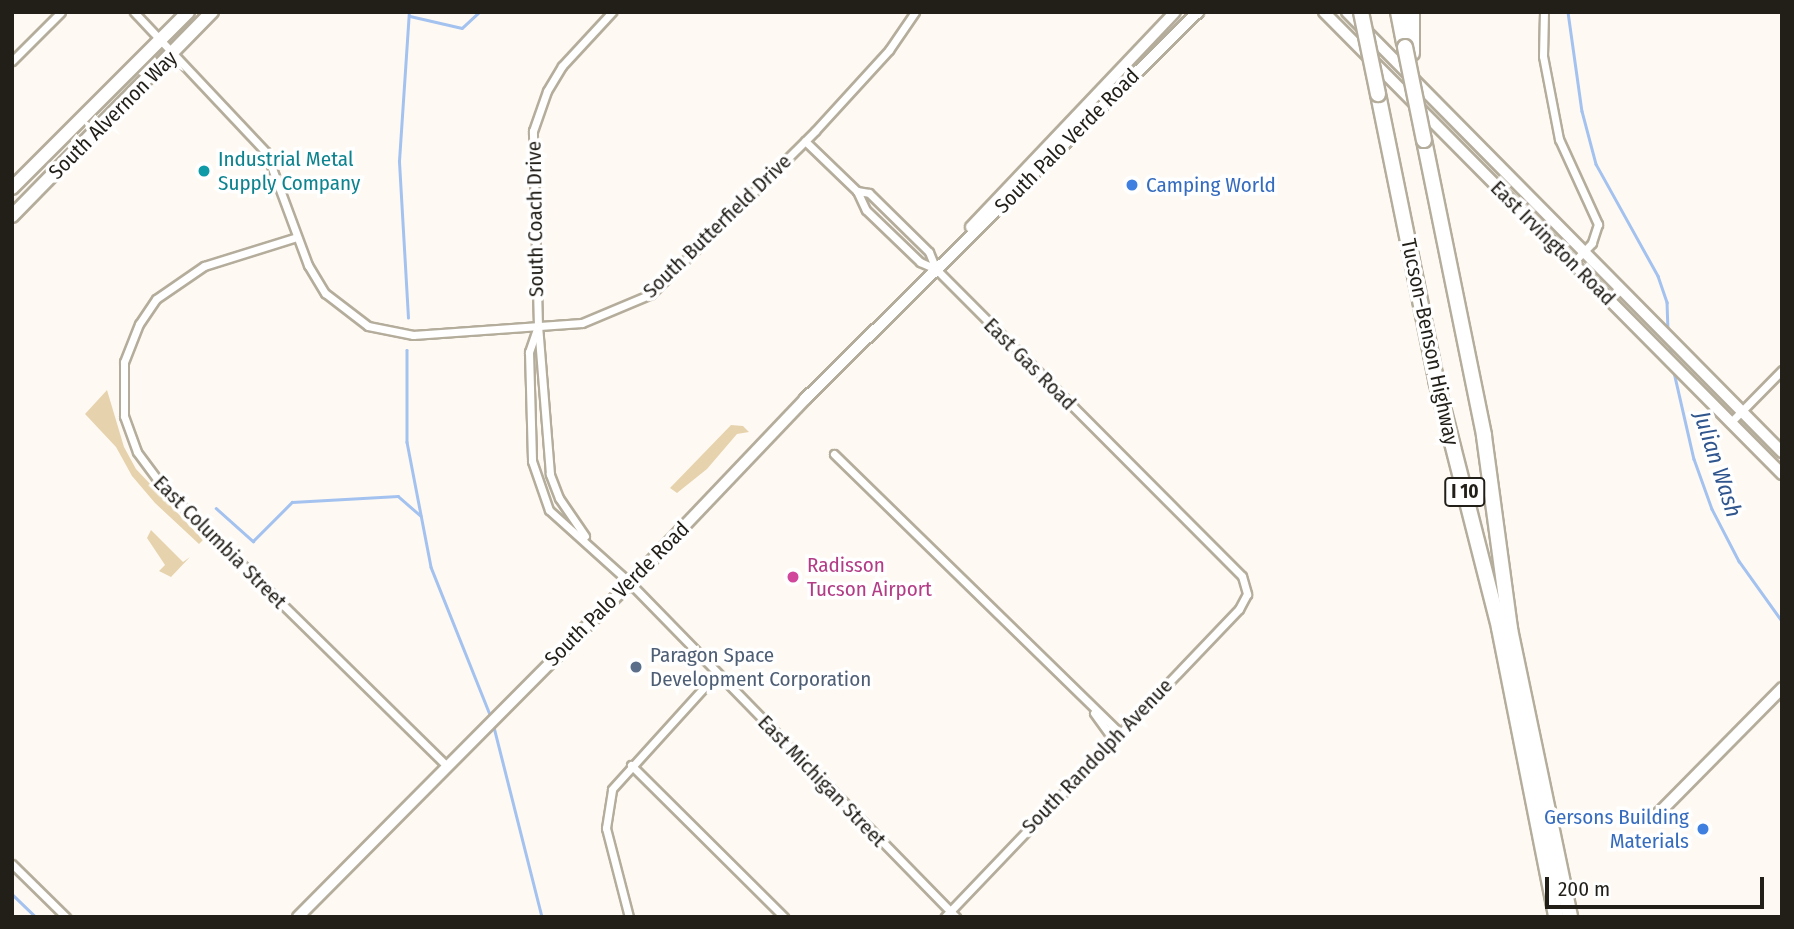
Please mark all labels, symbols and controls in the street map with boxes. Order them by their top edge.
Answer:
street label: South Alvernon Way [44,46,182,184]
street label: South Palo Verde Road [989,63,1145,219]
street label: South Coach Drive [521,141,549,297]
place label: Industrial Metal Supply Company [218,146,360,196]
street label: South Butterfield Drive [638,149,796,303]
marker: Industrial Metal Supply Company [196,163,212,179]
place label: Camping World [1146,172,1276,198]
street label: East Irvington Road [1485,175,1621,311]
marker: Camping World [1124,177,1140,193]
street label: Tucson–Benson Highway [1396,236,1464,448]
street label: East Gas Road [979,313,1081,415]
water label: Julian Wash [1688,408,1748,520]
street label: East Columbia Street [148,470,292,614]
road number: I 10 [1444,477,1486,508]
street label: South Palo Verde Road [539,516,695,672]
place label: Radisson Tucson Airport [807,552,932,602]
marker: Radisson Tucson Airport [785,569,801,585]
place label: Paragon Space Development Corporation [650,642,871,692]
marker: Paragon Space Development Corporation [628,659,644,675]
street label: South Randolph Avenue [1016,673,1178,839]
street label: East Michigan Street [753,710,891,852]
place label: Gersons Building Materials [1544,804,1689,854]
marker: Gersons Building Materials [1695,821,1711,837]
scale bar [1549,862,1768,906]
text: 200 m [1558,876,1610,902]

